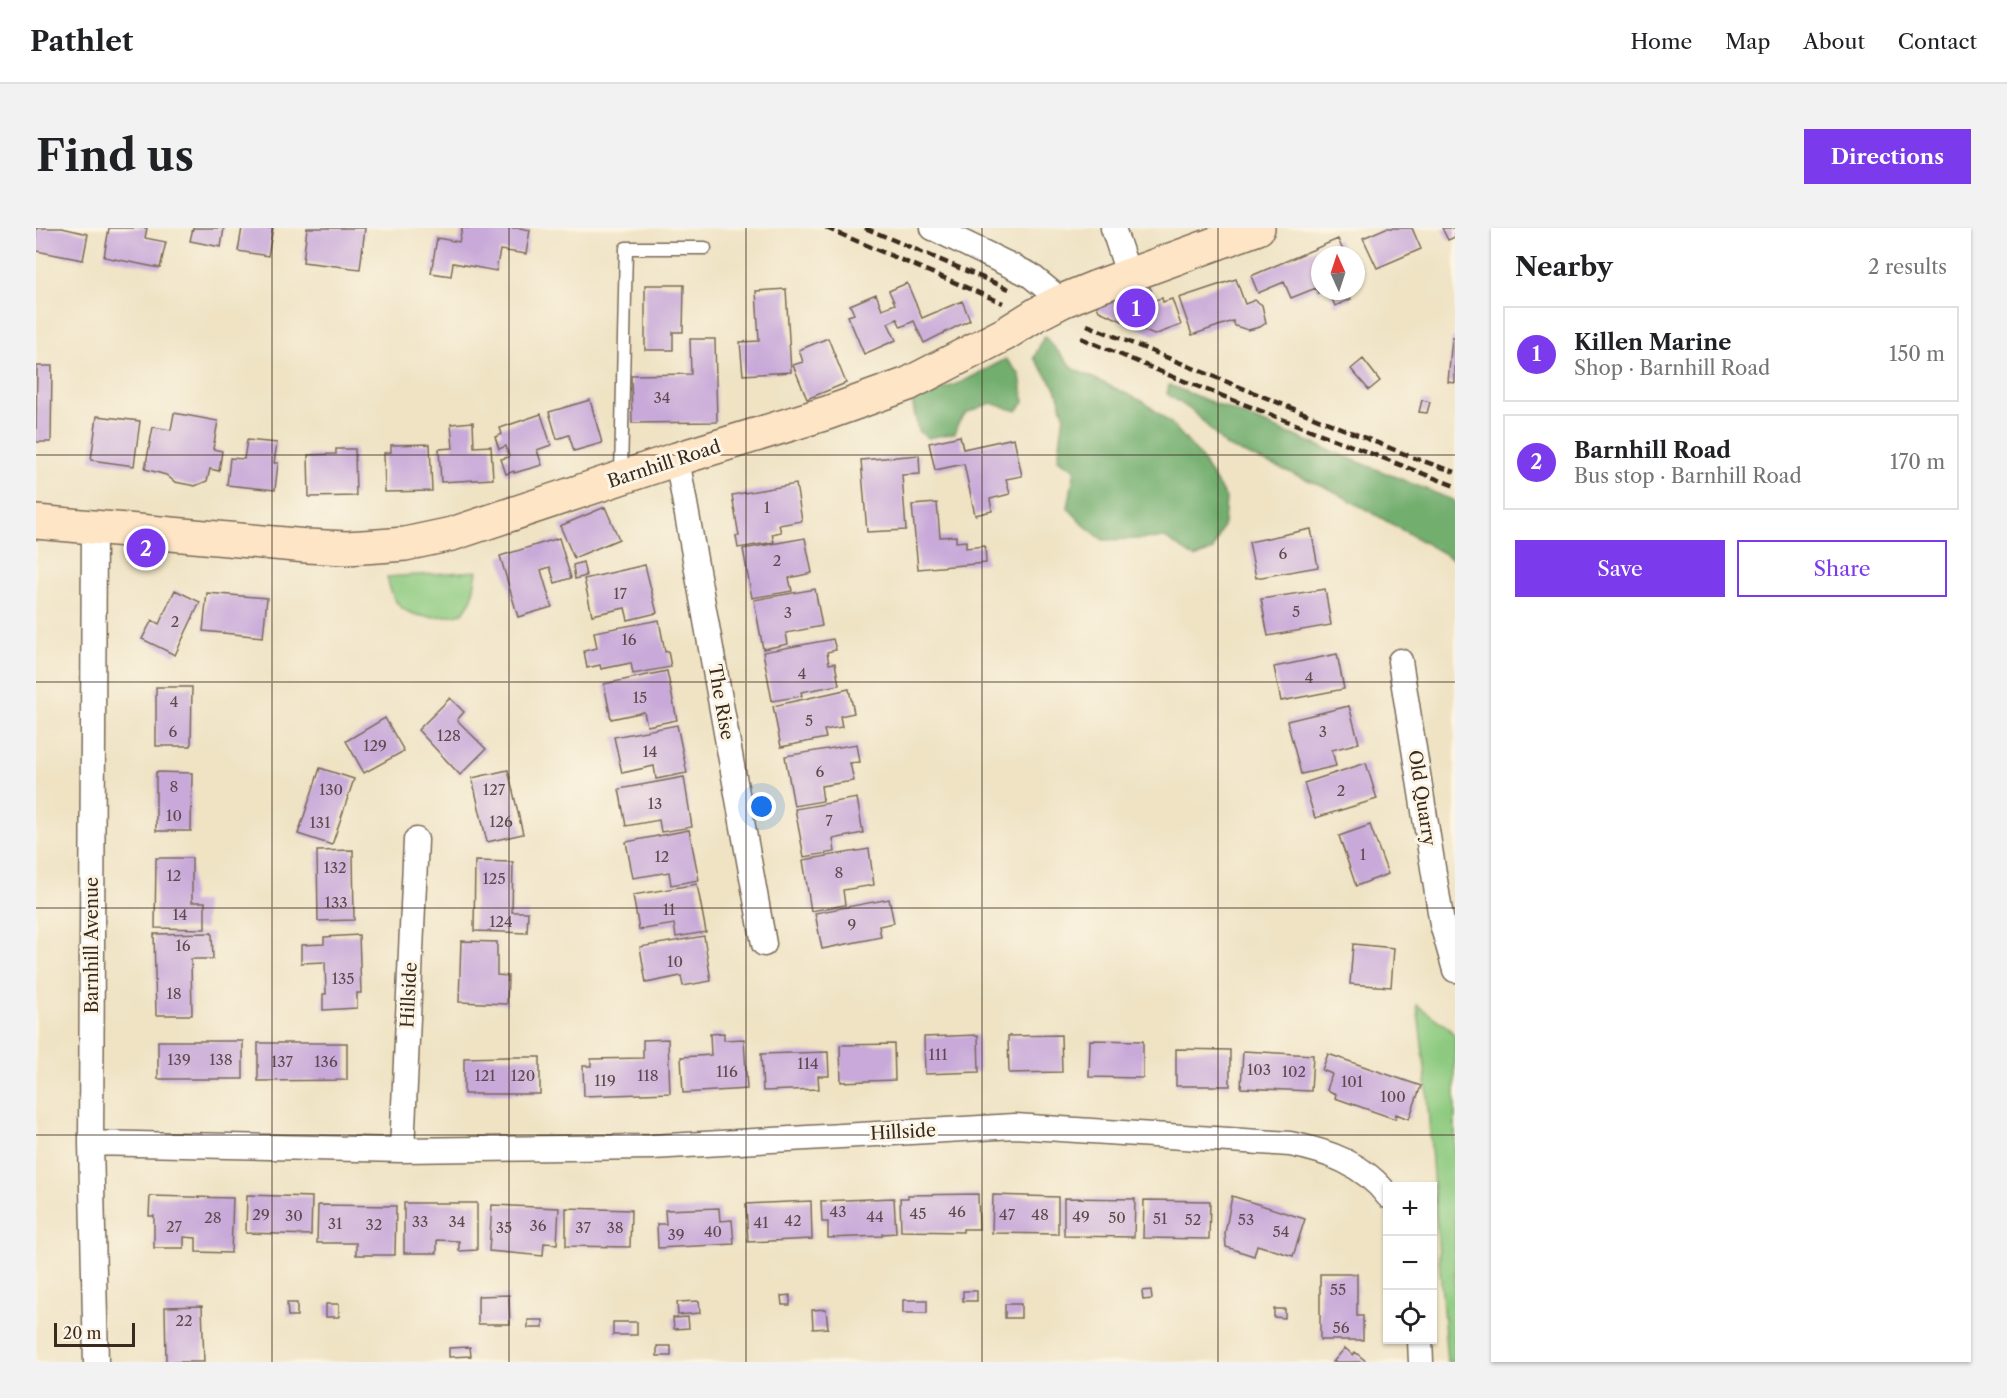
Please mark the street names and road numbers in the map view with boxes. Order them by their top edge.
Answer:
street label: Barnhill Road [605,435,723,493]
street label: The Rise [704,663,738,741]
street label: Old Quarry [1404,749,1441,848]
street label: Barnhill Avenue [81,877,103,1013]
street label: Hillside [396,961,422,1029]
street label: Hillside [869,1119,937,1145]

